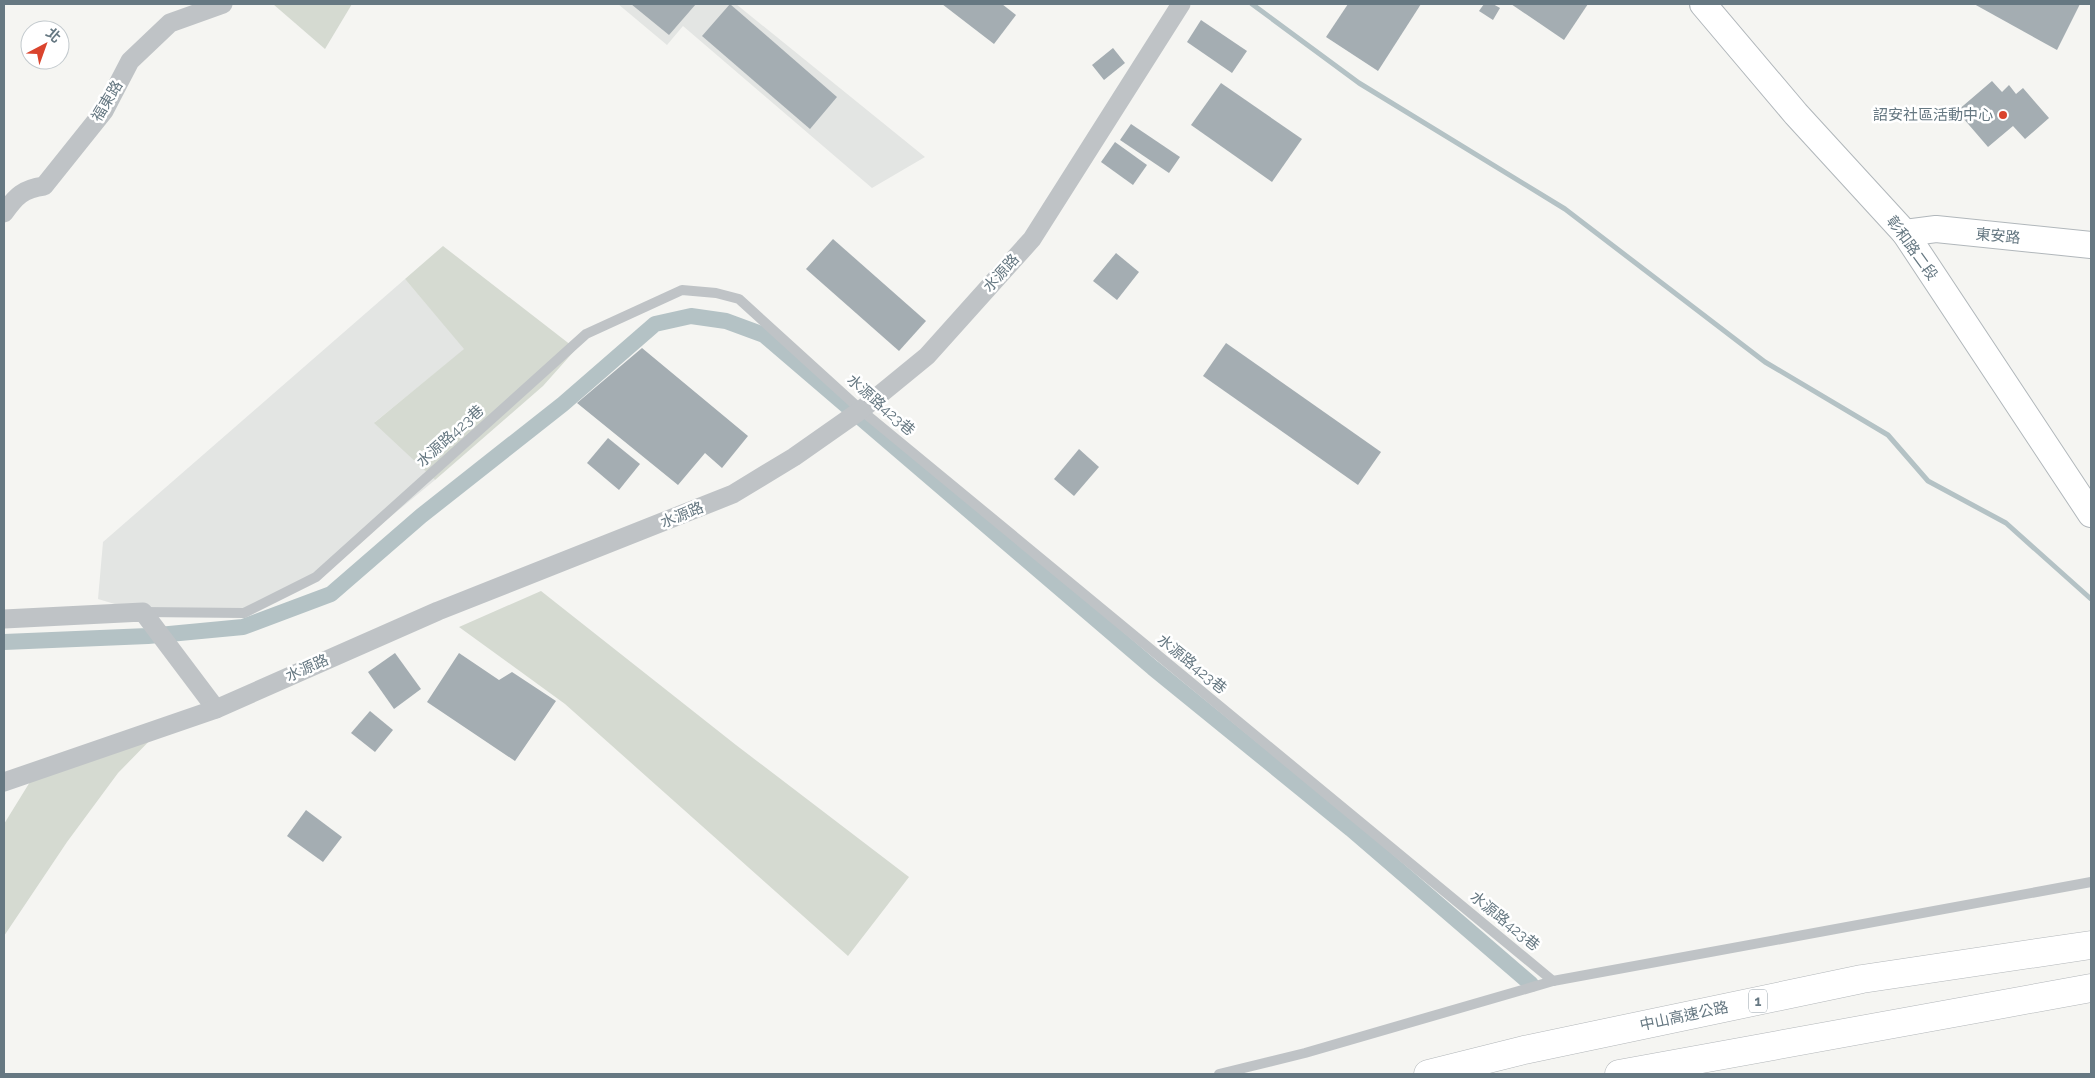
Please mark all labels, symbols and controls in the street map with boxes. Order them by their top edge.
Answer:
north arrow [20,20,70,70]
text: 北 [43,25,64,46]
street label: 福東路 [88,77,126,125]
place label: 詔安社區活動中心 [1873,106,1993,124]
marker: 詔安社區活動中心 [1997,109,2009,121]
street label: 彰和路二段 [1883,212,1941,284]
street label: 東安路 [1975,225,2021,247]
street label: 水源路 [979,250,1023,296]
street label: 水源路423巷 [843,371,919,439]
street label: 水源路423巷 [413,401,487,471]
street label: 水源路 [658,498,706,532]
street label: 水源路423巷 [1154,631,1230,697]
street label: 水源路 [283,651,331,685]
street label: 水源路423巷 [1467,888,1543,954]
road number: 1 [1749,989,1767,1012]
street label: 中山高速公路 [1638,998,1730,1034]

